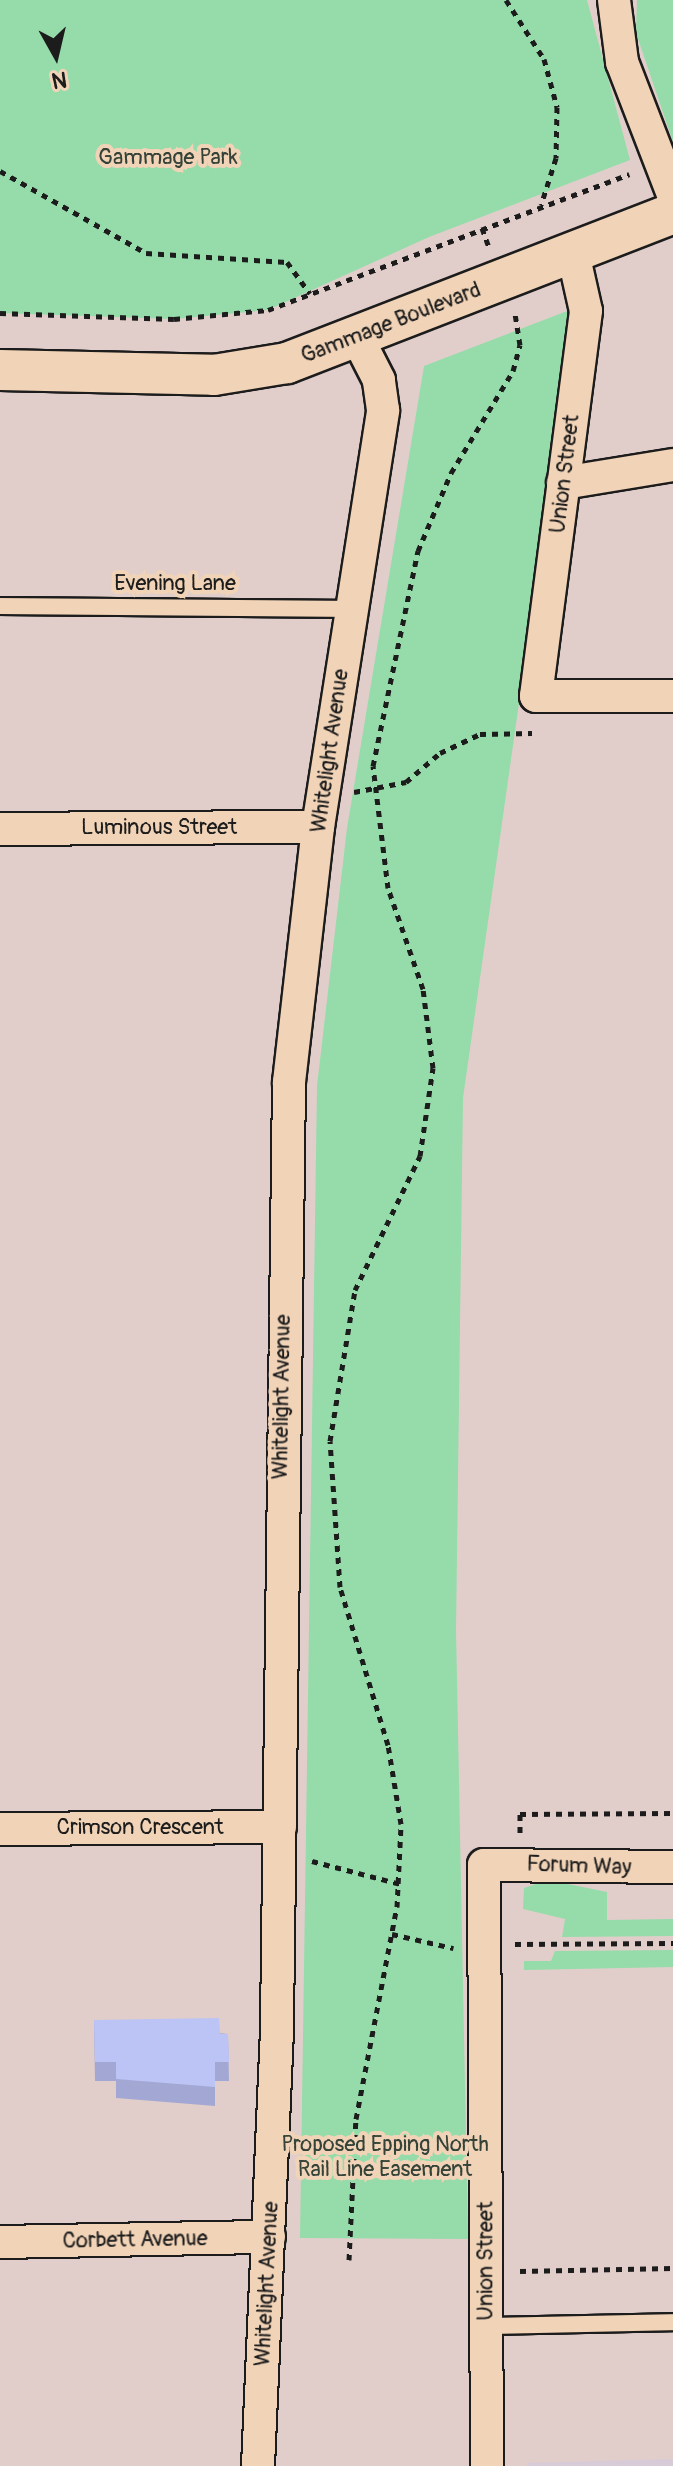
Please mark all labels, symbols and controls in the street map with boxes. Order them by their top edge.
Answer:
north arrow [16,16,96,96]
text: N [50,65,69,95]
park label: Gammage Park [98,145,238,171]
street label: Gammage Boulevard [297,277,485,369]
street label: Union Street [545,413,585,535]
street label: Evening Lane [114,571,236,597]
street label: Whitelight Avenue [305,667,355,835]
street label: Luminous Street [81,815,237,841]
street label: Whitelight Avenue [267,1314,297,1480]
street label: Crimson Crescent [56,1815,224,1841]
street label: Forum Way [526,1851,632,1881]
park label: Proposed Epping North Rail Line Easement [281,2131,489,2182]
street label: Whitelight Avenue [250,2201,284,2367]
street label: Union Street [473,2201,499,2321]
street label: Corbett Avenue [62,2226,208,2254]

